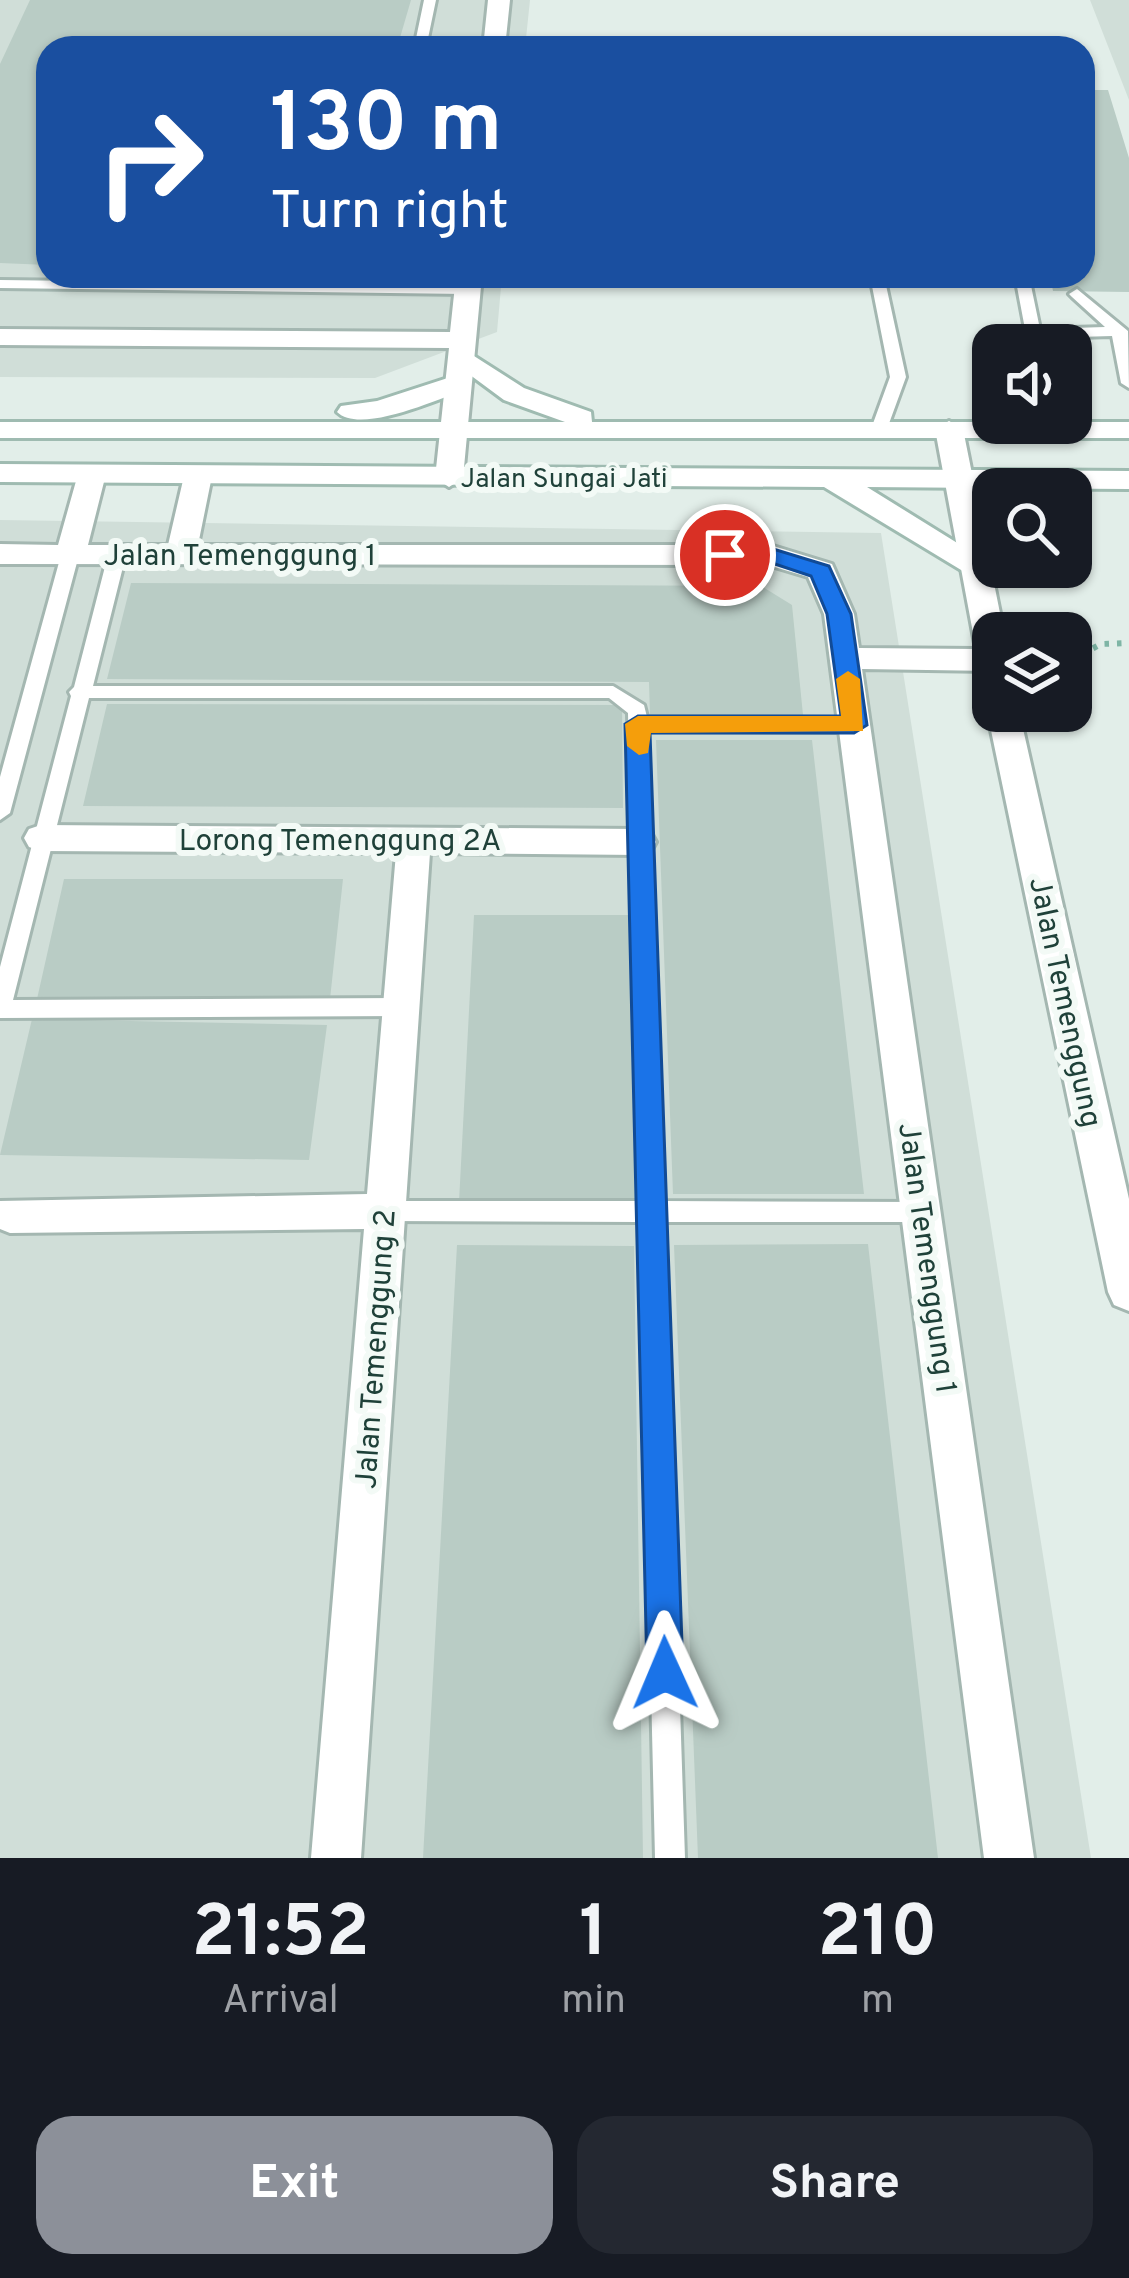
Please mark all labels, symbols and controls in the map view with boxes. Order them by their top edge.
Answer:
text: 130 m [270,75,502,181]
icon: right [72,84,228,240]
text: Turn right [270,179,509,248]
map controls [972,324,1092,732]
button: sound [972,324,1092,444]
street label: Jalan Sungai Jati [460,463,668,497]
button: search [972,468,1092,588]
pin [674,504,776,606]
icon: arrive [692,522,758,588]
street label: Jalan Temenggung 1 [103,539,377,576]
button: layers [972,612,1092,732]
street label: Lorong Temenggung 2A [179,824,501,861]
street label: Jalan Temenggung [1019,874,1108,1131]
street label: Jalan Temenggung 1 [888,1121,963,1396]
street label: Jalan Temenggung 2 [349,1208,406,1490]
position arrow [602,1610,728,1736]
text: 21:52 [191,1890,370,1982]
text: 1 [579,1890,608,1982]
text: 210 [817,1890,938,1982]
text: Arrival [222,1978,339,2027]
text: min [561,1978,626,2027]
text: m [861,1978,894,2027]
button: Exit [36,2116,553,2254]
button: Share [577,2116,1093,2254]

